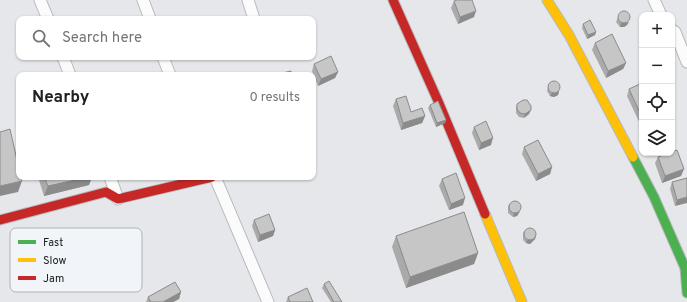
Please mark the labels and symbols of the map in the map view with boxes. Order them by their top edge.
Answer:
legend [10,228,142,292]
text: Fast [43,236,63,250]
text: Slow [43,254,66,268]
text: Jam [43,272,64,286]

